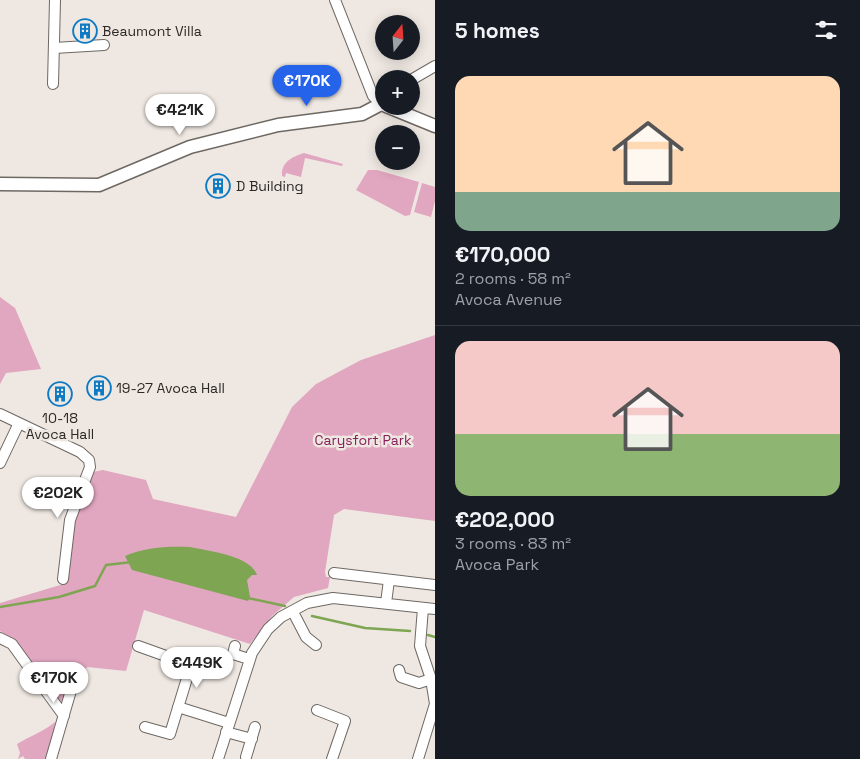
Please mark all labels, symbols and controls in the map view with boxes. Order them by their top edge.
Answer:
north arrow [375,15,420,60]
map controls [375,15,420,170]
icon: filters [812,16,840,44]
text: 5 homes [455,17,540,44]
building icon: Beaumont Villa [72,18,98,44]
place label: Beaumont Villa [102,22,202,40]
pin: €170K [272,64,342,107]
text: €170K [283,70,331,91]
button: + [375,70,420,115]
pin: €421K [145,94,215,136]
text: €421K [156,99,204,120]
icon: home [603,108,693,198]
button: − [375,125,420,170]
building icon: D Building [205,173,231,199]
place label: D Building [236,177,304,195]
text: €170,000 [455,241,550,268]
text: 2 rooms · 58 m² [455,268,571,289]
text: Avoca Avenue [455,289,562,310]
icon: home [603,374,693,464]
building icon: 19-27 Avoca Hall [86,375,112,401]
place label: 19-27 Avoca Hall [116,379,225,397]
building icon: 10-18 Avoca Hall [47,381,73,407]
place label: 10-18 Avoca Hall [26,409,94,443]
park label: Carysfort Park [314,431,412,449]
pin: €202K [23,476,93,519]
text: €202K [33,482,83,503]
text: €202,000 [455,506,555,533]
text: 3 rooms · 83 m² [455,533,571,554]
text: Avoca Park [455,554,539,575]
pin: €449K [162,646,232,689]
text: €449K [171,652,223,673]
pin: €170K [19,662,89,704]
text: €170K [30,667,78,688]

